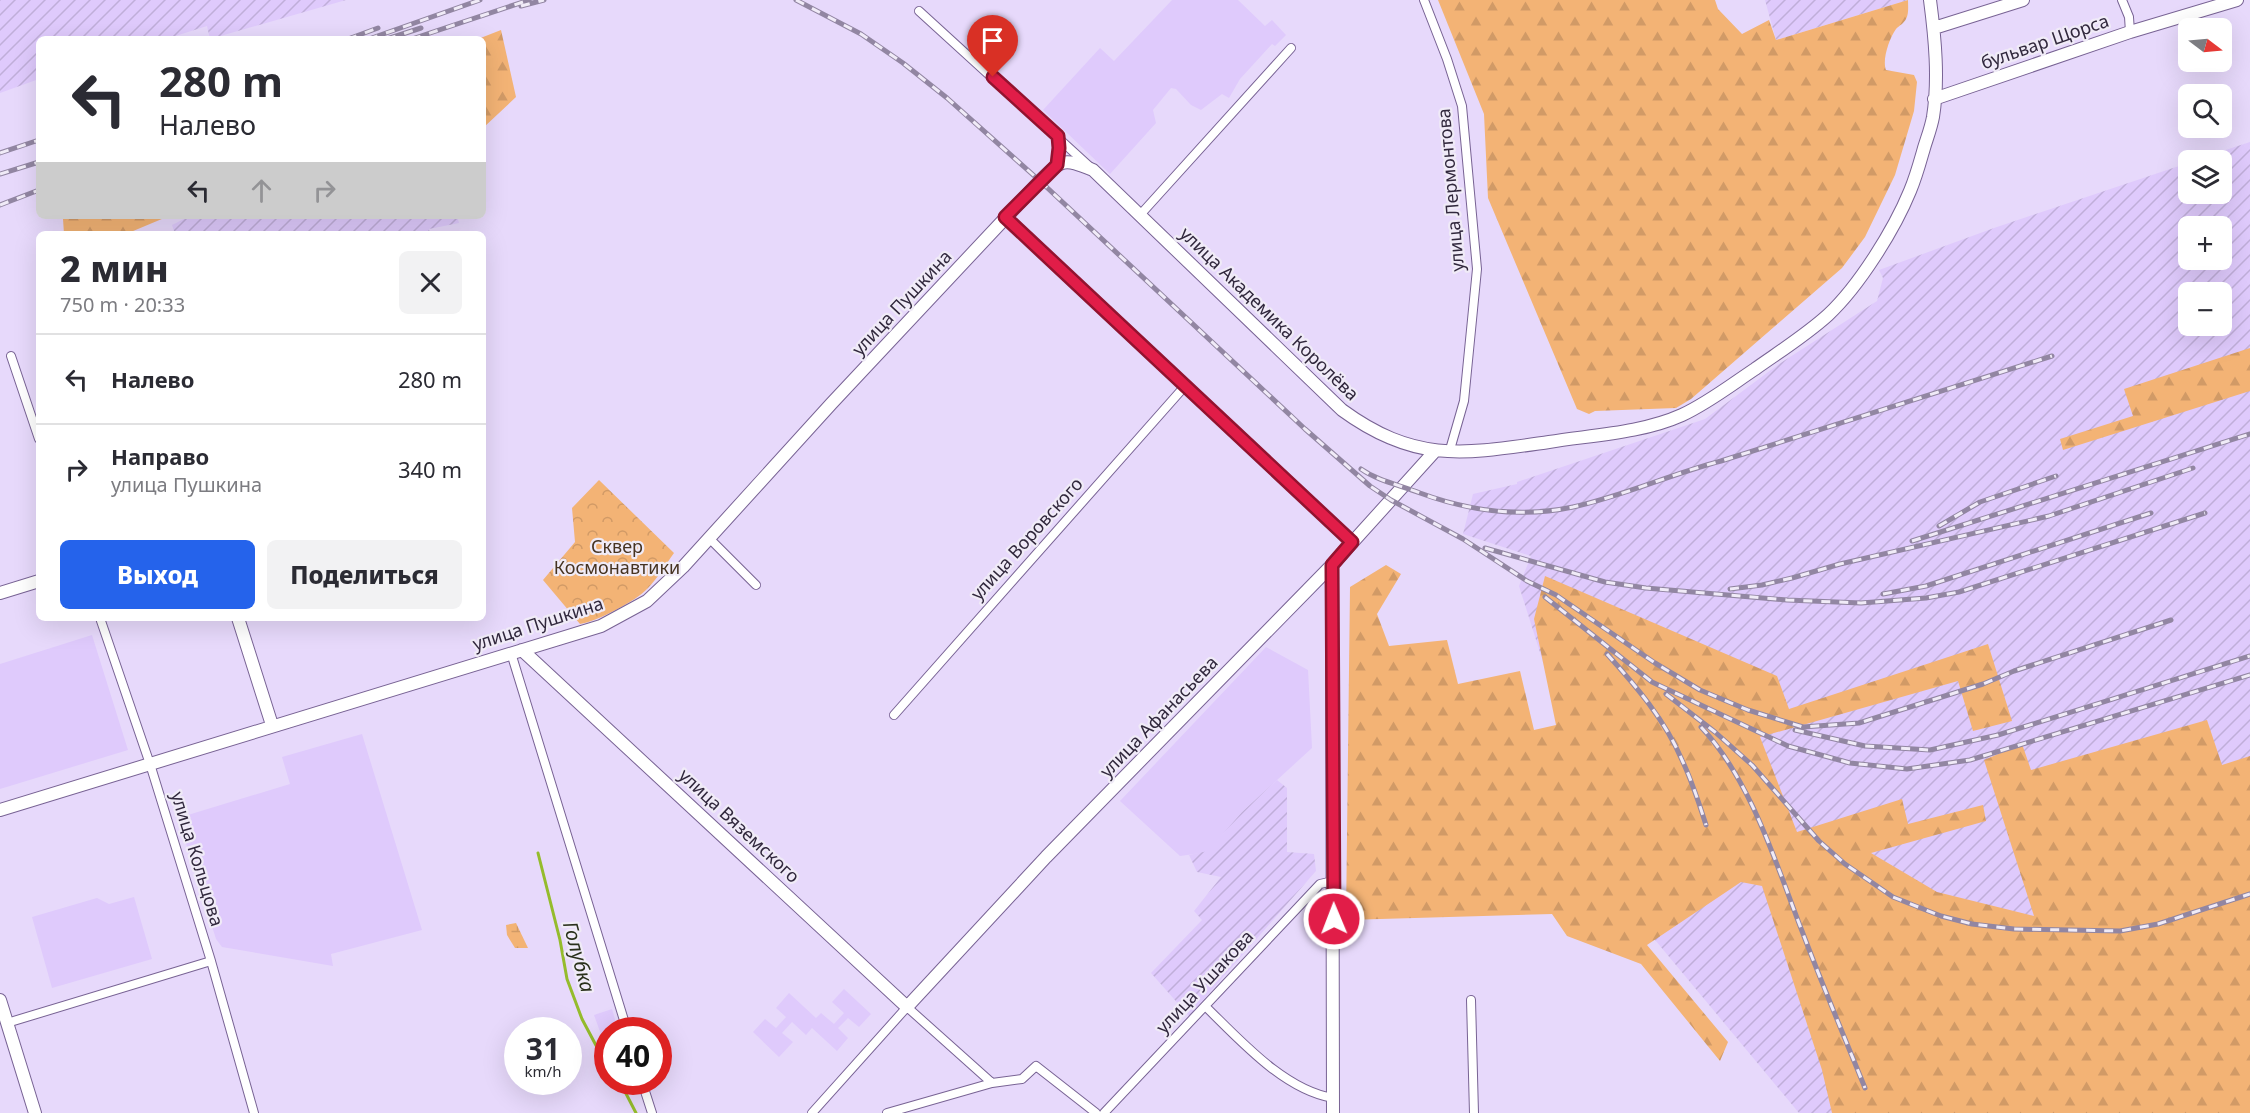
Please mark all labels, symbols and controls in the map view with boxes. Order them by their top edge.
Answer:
street label: бульвар Щорса [1978,8,2112,74]
pin [967,15,1018,77]
north arrow [2178,18,2232,72]
map controls [2178,18,2232,336]
icon: arrive [976,24,1009,57]
text: 280 m [159,52,283,109]
icon: left [60,60,138,138]
button: search [2178,84,2232,138]
text: Налево [159,106,256,143]
street label: улица Лермонтова [1431,107,1469,273]
button: layers [2178,150,2232,204]
icon: left [182,174,215,207]
icon: ahead [245,174,278,207]
icon: right [308,174,341,207]
button: + [2178,216,2232,270]
street label: улица Академика Королёва [1175,221,1364,405]
text: 2 мин [60,244,169,293]
street label: улица Пушкина [846,244,956,360]
button: close [399,251,462,314]
button: − [2178,282,2232,336]
text: 750 m · 20:33 [60,291,185,318]
icon: left [60,363,93,396]
text: Налево [111,364,194,394]
text: 280 m [398,364,462,394]
text: Направо [111,441,209,471]
icon: right [60,453,93,486]
text: 340 m [398,454,462,484]
text: улица Пушкина [111,471,262,498]
street label: улица Воровского [965,472,1088,605]
park label: Сквер Космонавтики [554,534,680,579]
button: Выход [60,540,255,609]
button: Поделиться [267,540,462,609]
street label: улица Пушкина [469,591,606,655]
street label: улица Афанасьева [1094,650,1223,782]
street label: улица Вяземского [674,763,805,888]
street label: улица Кольцова [166,788,230,929]
position arrow [1302,887,1366,951]
water label: Голубка [557,918,602,995]
street label: улица Ушакова [1150,925,1258,1038]
speed limit sign: 40 [594,1017,672,1095]
text: 31 [526,1028,560,1069]
text: km/h [525,1061,561,1081]

